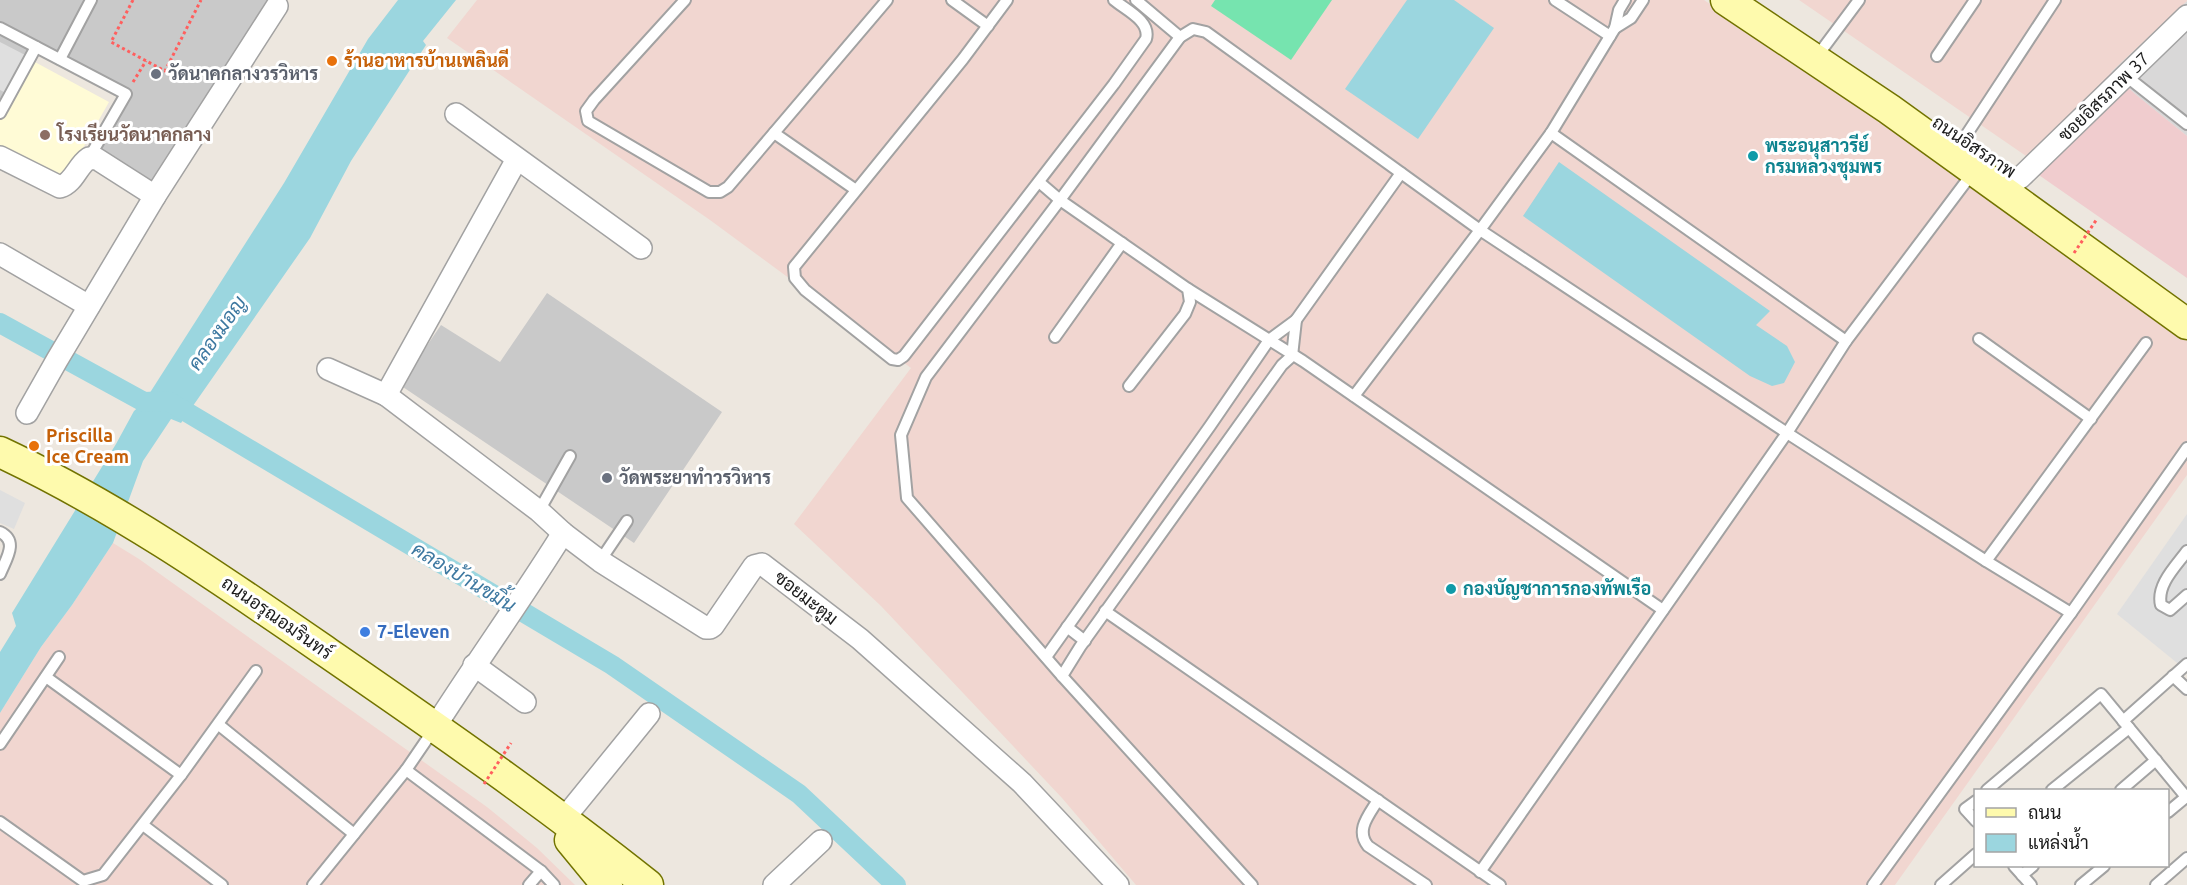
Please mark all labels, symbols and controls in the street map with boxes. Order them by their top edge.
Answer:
place label: ร้านอาหารบ้านเพลินดี [344,48,509,70]
street label: ซอยอิสรภาพ 37 [2054,48,2153,145]
marker: ร้านอาหารบ้านเพลินดี [325,54,339,68]
place label: วัดนาคกลางวรวิหาร [168,62,318,83]
marker: วัดนาคกลางวรวิหาร [149,67,163,81]
street label: ถนนอิสรภาพ [1929,111,2020,181]
place label: โรงเรียนวัดนาคกลาง [56,122,211,144]
marker: โรงเรียนวัดนาคกลาง [38,128,52,142]
place label: พระอนุสาวรีย์ กรมหลวงชุมพร [1765,133,1882,181]
marker: พระอนุสาวรีย์ กรมหลวงชุมพร [1746,149,1760,163]
water label: คลองมอญ [183,291,251,375]
place label: Priscilla Ice Cream [46,425,129,466]
marker: Priscilla Ice Cream [27,439,41,453]
place label: วัดพระยาทําวรวิหาร [619,466,771,487]
marker: วัดพระยาทําวรวิหาร [600,471,614,485]
water label: คลองบ้านขมิ้น [408,532,523,617]
street label: ซอยมะตูม [769,566,842,631]
street label: ถนนอรุณอมรินทร์ [217,570,338,665]
place label: กองบัญชาการกองทัพเรือ [1463,577,1651,600]
marker: กองบัญชาการกองทัพเรือ [1444,582,1458,596]
place label: 7-Eleven [377,621,450,641]
marker: 7-Eleven [358,625,372,639]
legend [1974,789,2169,867]
text: ถนน [2028,802,2061,822]
text: แหล่งน้ำ [2028,827,2089,852]

